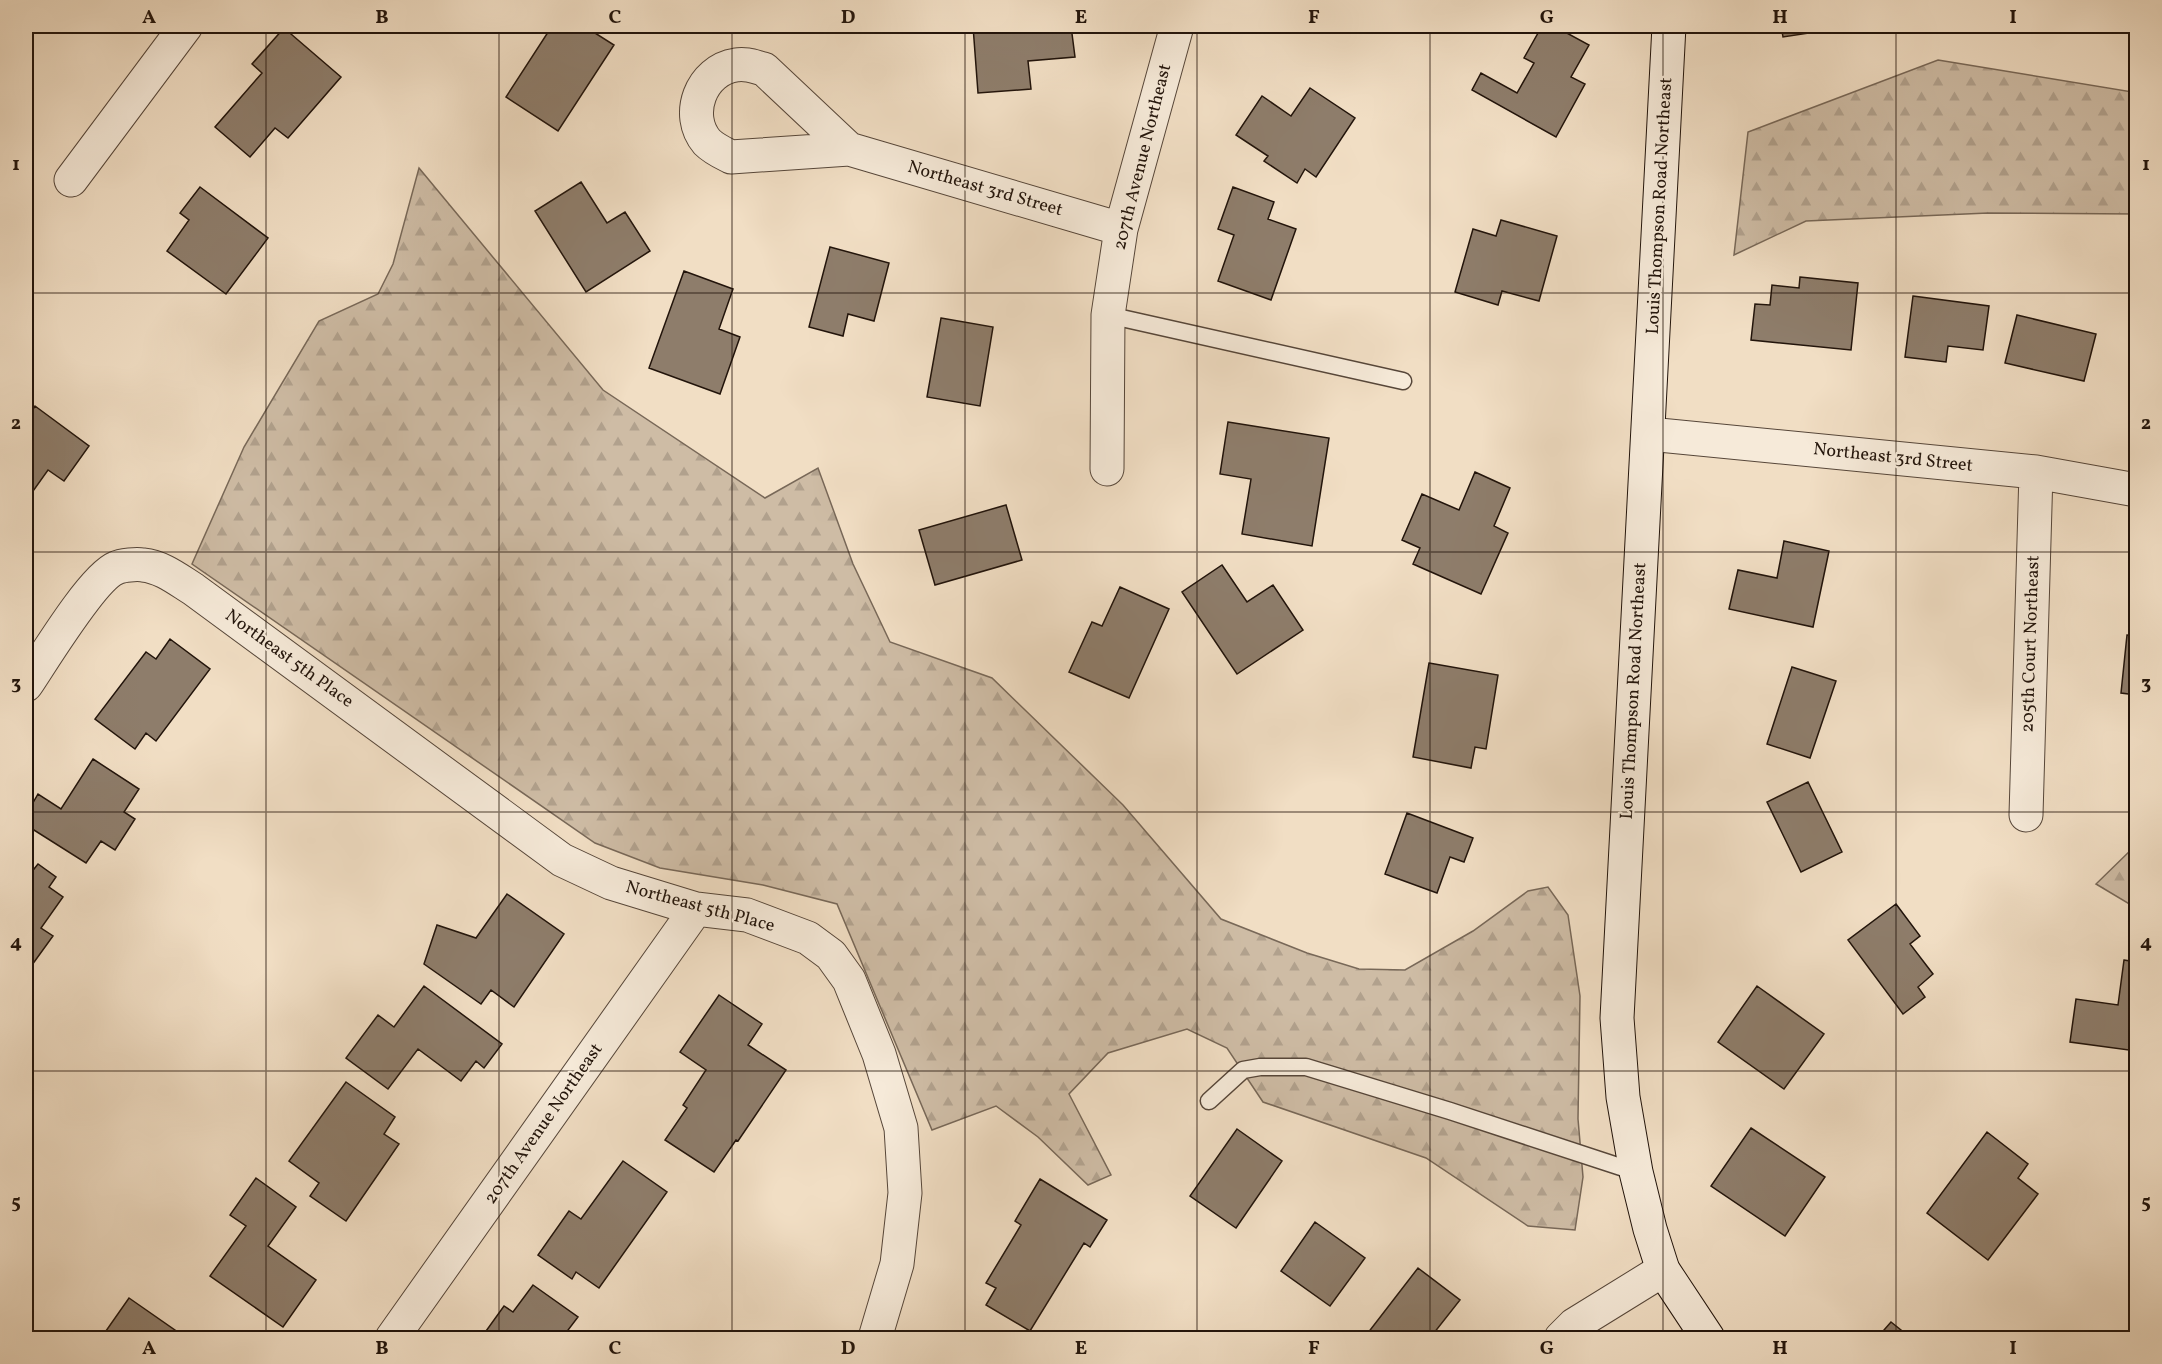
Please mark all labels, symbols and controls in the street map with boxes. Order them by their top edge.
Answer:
text: A [142,4,156,32]
text: B [375,4,389,32]
text: C [609,4,622,32]
text: D [841,4,855,32]
text: E [1075,4,1087,32]
text: F [1308,4,1320,32]
text: G [1540,4,1554,32]
text: H [1772,4,1788,32]
text: I [2009,4,2017,32]
street label: 207th Avenue Northeast [1108,61,1178,253]
street label: Louis Thompson Road Northeast [1641,77,1679,335]
text: 1 [12,151,20,179]
text: 1 [2142,151,2150,179]
street label: Northeast 3rd Street [904,155,1066,223]
text: 2 [11,410,21,438]
text: 2 [2141,410,2151,438]
street label: Northeast 3rd Street [1812,437,1974,479]
street label: 205th Court Northeast [2015,555,2047,733]
street label: Louis Thompson Road Northeast [1615,562,1653,820]
street label: Northeast 5th Place [220,604,358,714]
text: 3 [11,670,21,698]
text: 3 [2141,670,2151,698]
street label: Northeast 5th Place [623,875,777,939]
text: 4 [10,929,22,957]
text: 4 [2140,929,2152,957]
street label: 207th Avenue Northeast [479,1039,609,1209]
text: 5 [11,1189,21,1217]
text: 5 [2141,1189,2151,1217]
text: A [142,1335,156,1363]
text: B [375,1335,389,1363]
text: C [609,1335,622,1363]
text: D [841,1335,855,1363]
text: E [1075,1335,1087,1363]
text: F [1308,1335,1320,1363]
text: G [1540,1335,1554,1363]
text: H [1772,1335,1788,1363]
text: I [2009,1335,2017,1363]

